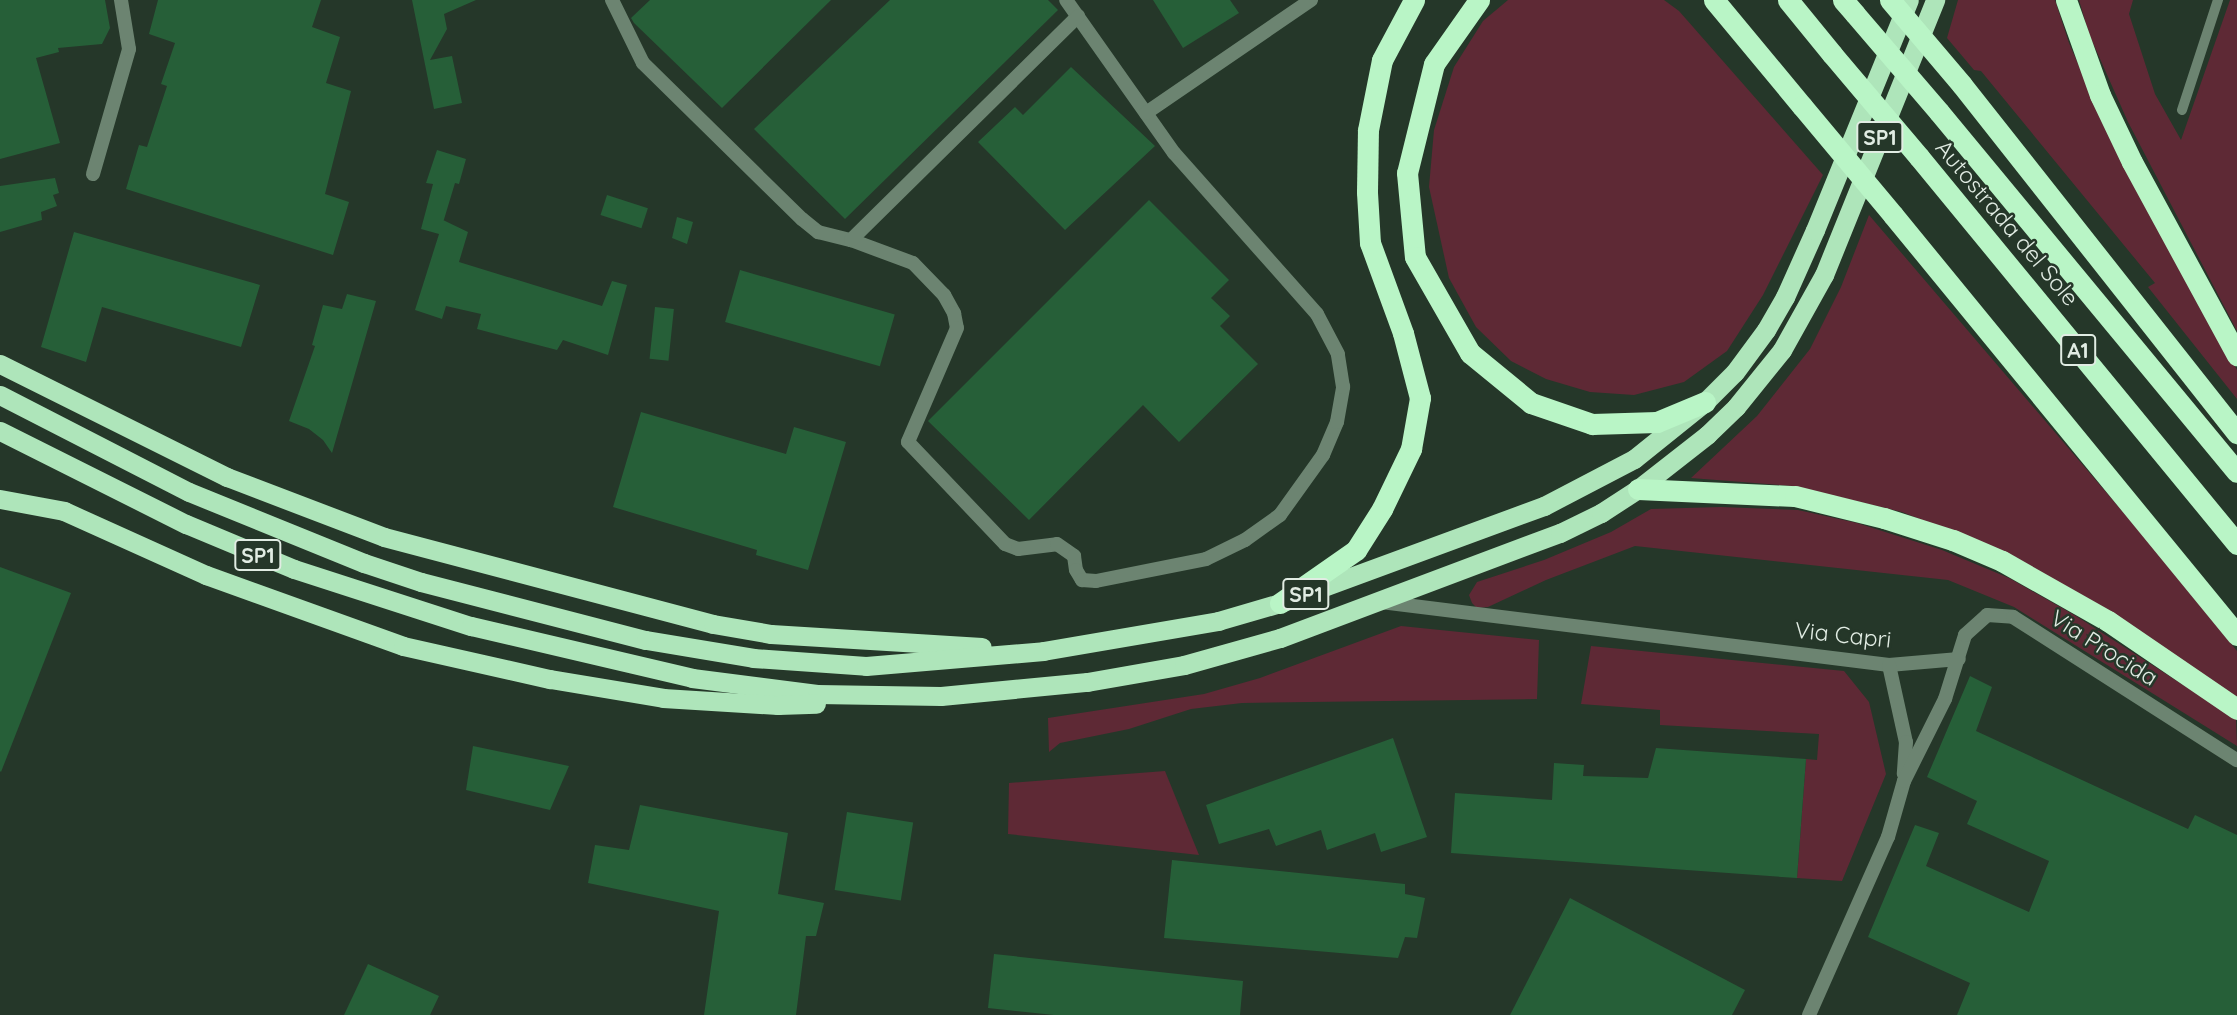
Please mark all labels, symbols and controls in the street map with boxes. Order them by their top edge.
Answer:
road number: SP1 [1856,120,1904,154]
street label: Autostrada del Sole [1930,134,2084,312]
road number: A1 [2059,332,2097,368]
road number: SP1 [233,538,282,572]
road number: SP1 [1282,576,1330,612]
street label: Via Procida [2045,604,2163,692]
street label: Via Capri [1793,616,1893,654]

